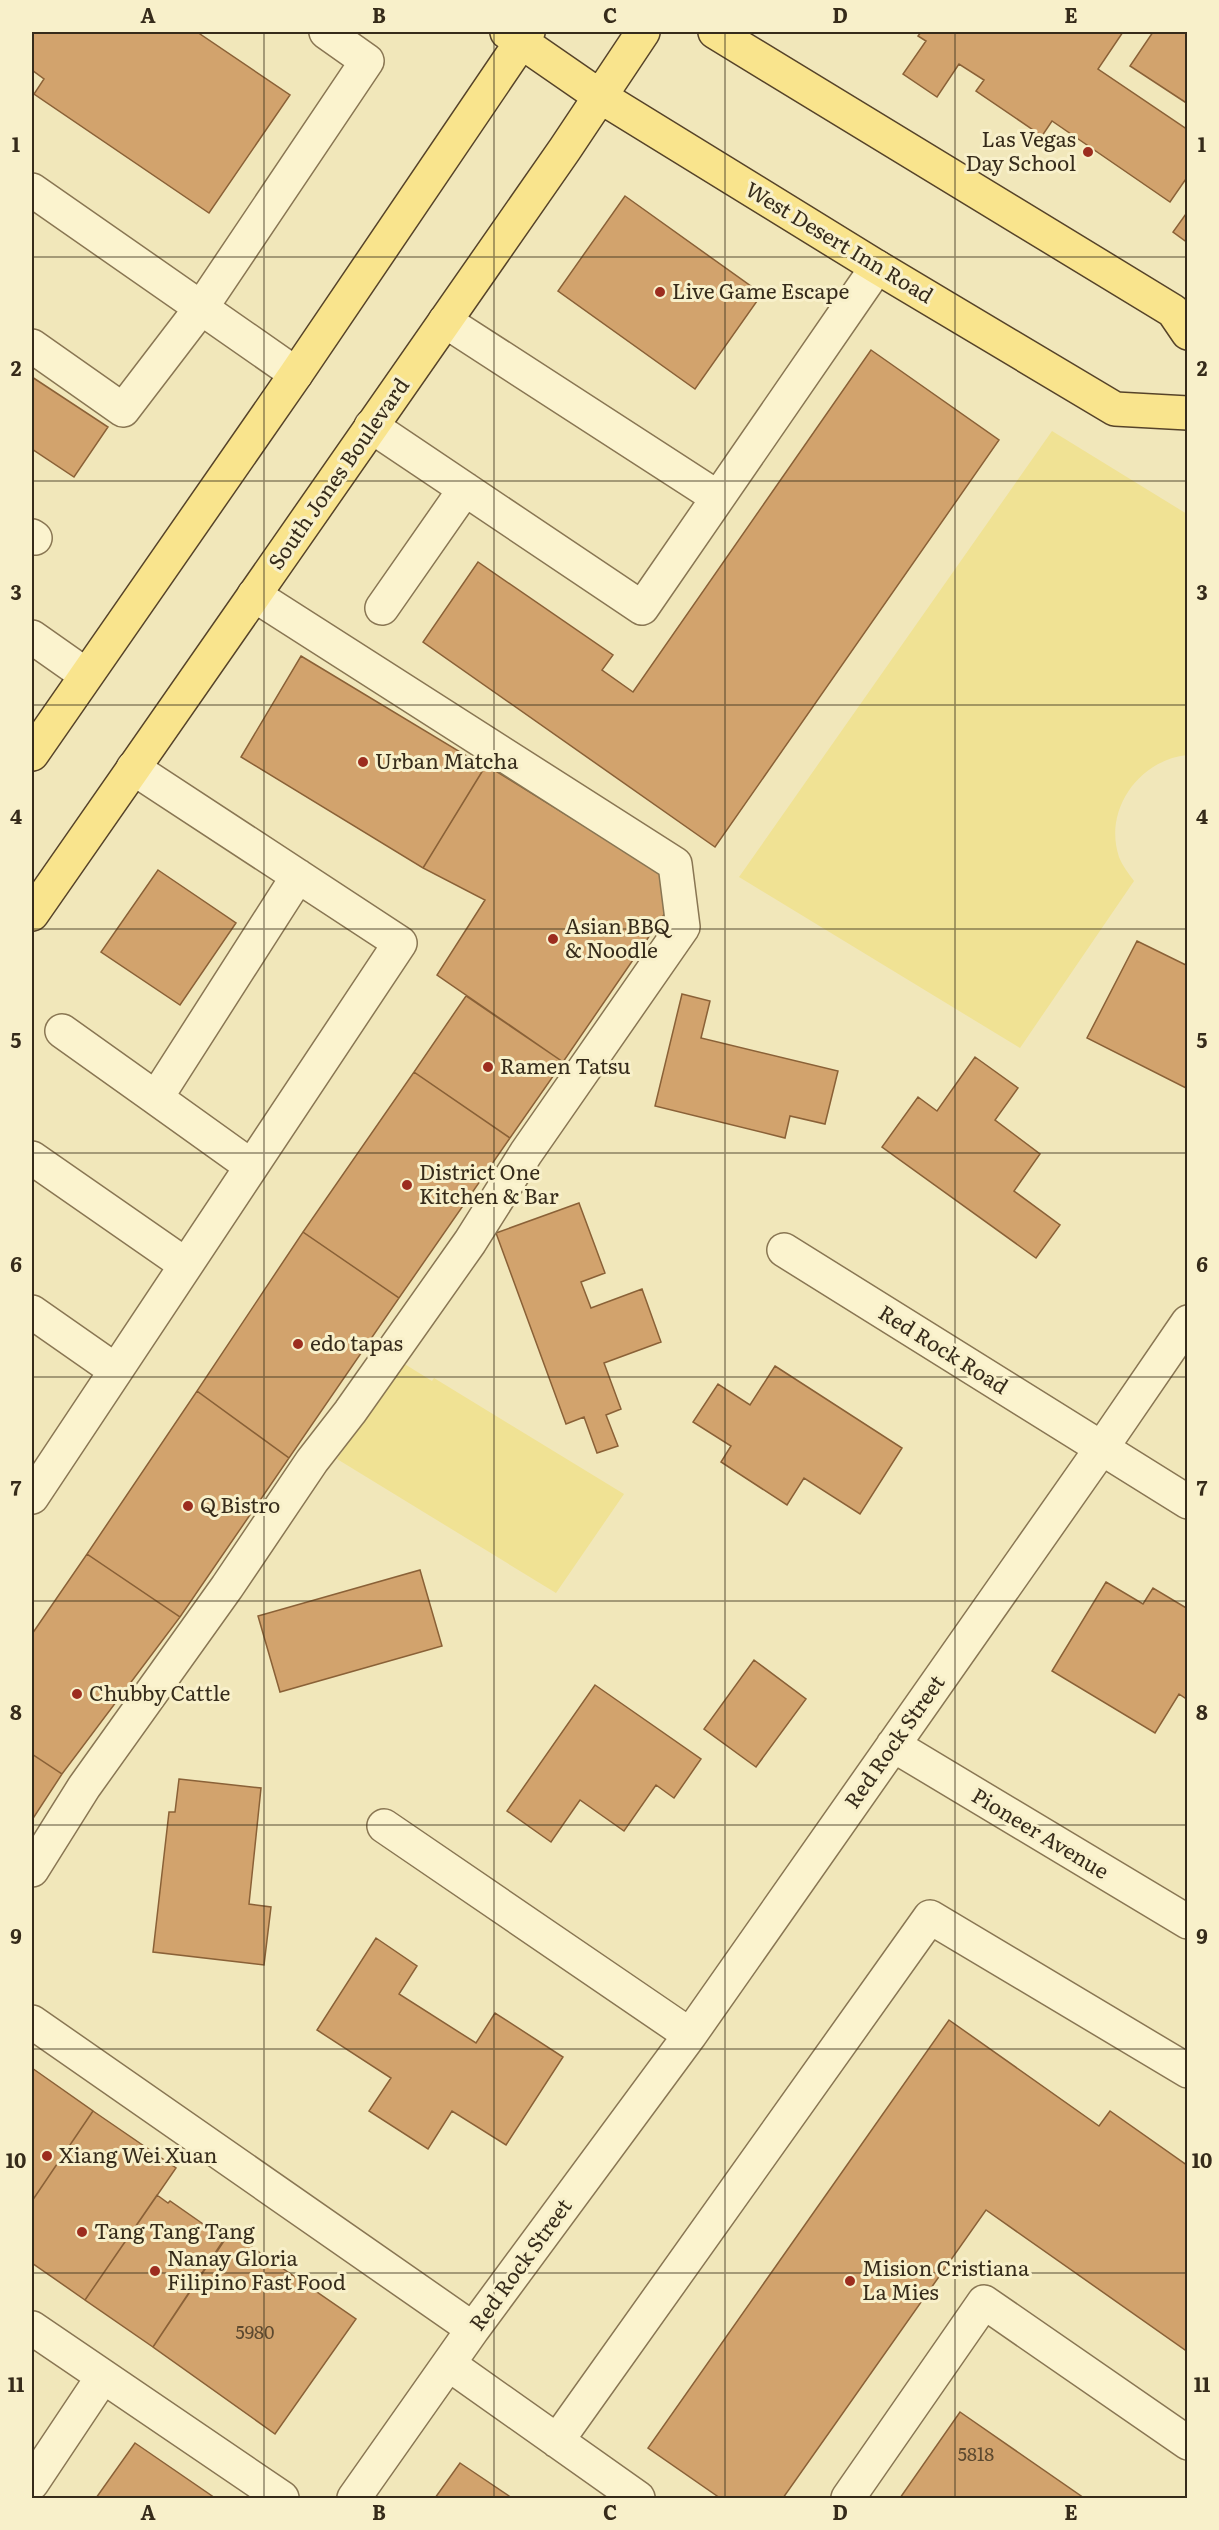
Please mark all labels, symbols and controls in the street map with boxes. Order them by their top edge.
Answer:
text: A [140,0,156,29]
text: B [372,0,386,29]
text: C [603,0,617,29]
text: D [832,0,848,29]
text: E [1064,0,1078,29]
place label: Las Vegas Day School [965,122,1076,177]
text: 1 [12,128,20,158]
text: 1 [1198,128,1206,158]
marker: Las Vegas Day School [1081,145,1095,159]
street label: West Desert Inn Road [740,172,940,309]
place label: Live Game Escape [672,274,849,305]
marker: Live Game Escape [653,285,667,299]
text: 2 [11,352,22,382]
text: 2 [1197,352,1208,382]
street label: South Jones Boulevard [259,370,415,575]
text: 3 [10,576,22,606]
text: 3 [1196,576,1208,606]
place label: Urban Matcha [375,744,519,775]
marker: Urban Matcha [356,755,370,769]
text: 4 [10,800,22,830]
text: 4 [1196,800,1208,830]
place label: Asian BBQ & Noodle [565,909,673,964]
marker: Asian BBQ & Noodle [546,932,560,946]
text: 5 [11,1024,22,1054]
text: 5 [1197,1024,1208,1054]
place label: Ramen Tatsu [500,1049,631,1080]
marker: Ramen Tatsu [481,1060,495,1074]
place label: District One Kitchen & Bar [419,1155,559,1210]
marker: District One Kitchen & Bar [400,1178,414,1192]
text: 6 [10,1248,22,1278]
text: 6 [1196,1248,1208,1278]
street label: Red Rock Road [873,1296,1015,1400]
place label: edo tapas [310,1326,403,1357]
marker: edo tapas [291,1337,305,1351]
text: 7 [11,1472,22,1502]
text: 7 [1197,1472,1208,1502]
place label: Q Bistro [200,1488,280,1519]
marker: Q Bistro [181,1499,195,1513]
street label: Red Rock Street [835,1667,951,1814]
place label: Chubby Cattle [89,1676,231,1707]
marker: Chubby Cattle [70,1687,84,1701]
text: 8 [10,1696,22,1726]
text: 8 [1196,1696,1208,1726]
street label: Pioneer Avenue [967,1779,1116,1885]
text: 9 [10,1920,22,1950]
text: 9 [1196,1920,1208,1950]
place label: Xiang Wei Xuan [59,2138,218,2169]
text: 10 [6,2144,26,2174]
text: 10 [1192,2144,1212,2174]
marker: Xiang Wei Xuan [40,2149,54,2163]
street label: Red Rock Street [460,2191,578,2336]
place label: Tang Tang Tang [94,2214,255,2245]
marker: Tang Tang Tang [75,2225,89,2239]
place label: Nanay Gloria Filipino Fast Food [167,2241,346,2296]
place label: Mision Cristiana La Mies [862,2251,1030,2306]
marker: Nanay Gloria Filipino Fast Food [148,2264,162,2278]
marker: Mision Cristiana La Mies [843,2274,857,2288]
house number: 5980 [236,2318,274,2345]
text: 11 [8,2368,24,2398]
text: 11 [1194,2368,1210,2398]
house number: 5818 [958,2440,994,2467]
text: A [140,2496,156,2526]
text: B [372,2496,386,2526]
text: C [603,2496,617,2526]
text: D [832,2496,848,2526]
text: E [1064,2496,1078,2526]

